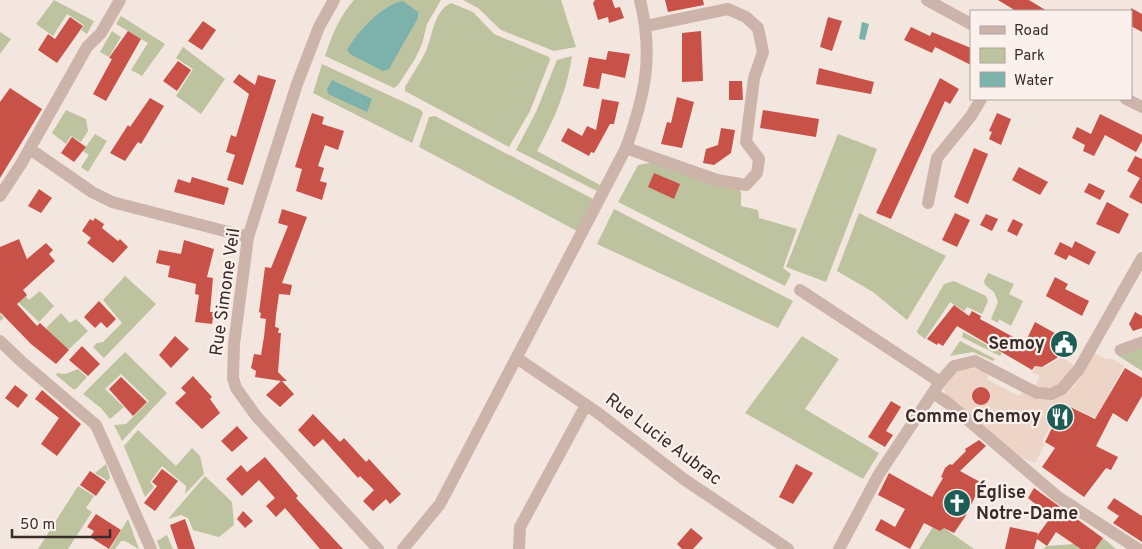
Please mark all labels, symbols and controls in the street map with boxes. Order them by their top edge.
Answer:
legend [970,10,1132,100]
text: Road [1014,22,1049,41]
text: Park [1014,47,1045,66]
text: Water [1014,72,1054,91]
street label: Rue Simone Veil [206,226,246,358]
public building icon: Semoy [1049,329,1079,359]
place label: Semoy [988,333,1045,356]
street label: Rue Lucie Aubrac [600,389,726,491]
restaurant icon: Comme Chemoy [1045,402,1075,432]
place label: Comme Chemoy [905,406,1041,429]
place label: Église Notre-Dame [976,480,1078,526]
church icon: Église Notre-Dame [942,488,972,518]
scale bar [12,506,110,538]
text: 50 m [20,516,55,535]

